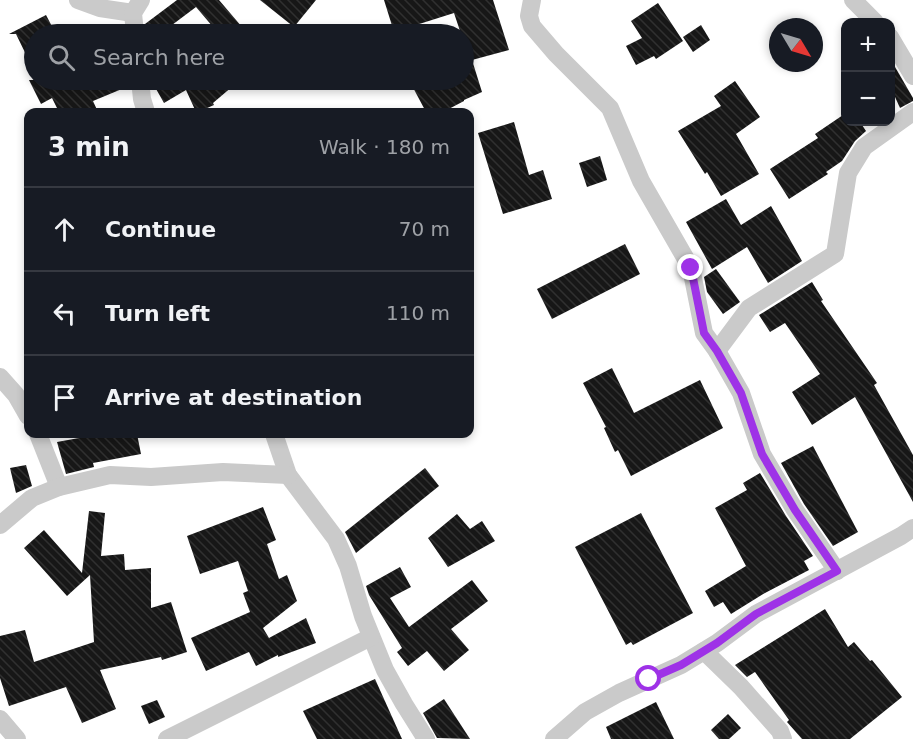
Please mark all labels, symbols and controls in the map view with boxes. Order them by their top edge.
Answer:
north arrow [769,18,823,72]
map controls [841,18,895,126]
button: + [841,18,895,72]
search box [24,24,474,90]
icon: search [45,41,78,74]
text: Search here [93,45,225,70]
button: − [841,72,895,126]
text: 3 min [48,132,130,162]
text: Walk · 180 m [319,135,450,159]
icon: ahead [48,213,81,246]
text: Continue [105,217,216,242]
text: 70 m [399,217,450,241]
route end [677,254,703,280]
icon: left [48,297,81,330]
text: Turn left [105,301,210,326]
text: 110 m [386,301,450,325]
icon: arrive [48,381,81,414]
text: Arrive at destination [105,385,362,410]
route start [635,665,661,691]

